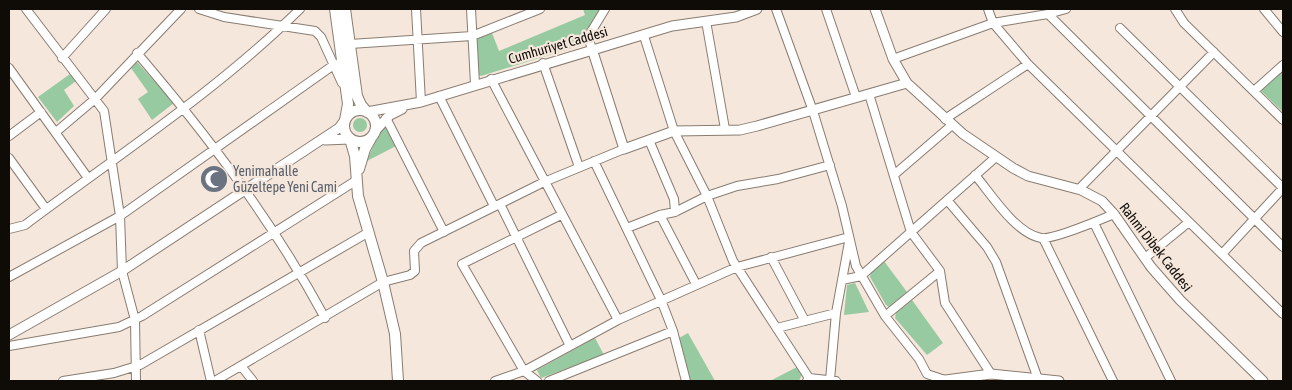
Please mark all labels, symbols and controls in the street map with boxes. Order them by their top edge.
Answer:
street label: Cumhuriyet Caddesi [506,23,610,67]
place label: Yenimahalle Güzeltepe Yeni Cami [233,163,337,195]
mosque icon: Yenimahalle Güzeltepe Yeni Cami [199,164,229,194]
street label: Rahmi Dibek Caddesi [1116,199,1196,295]

